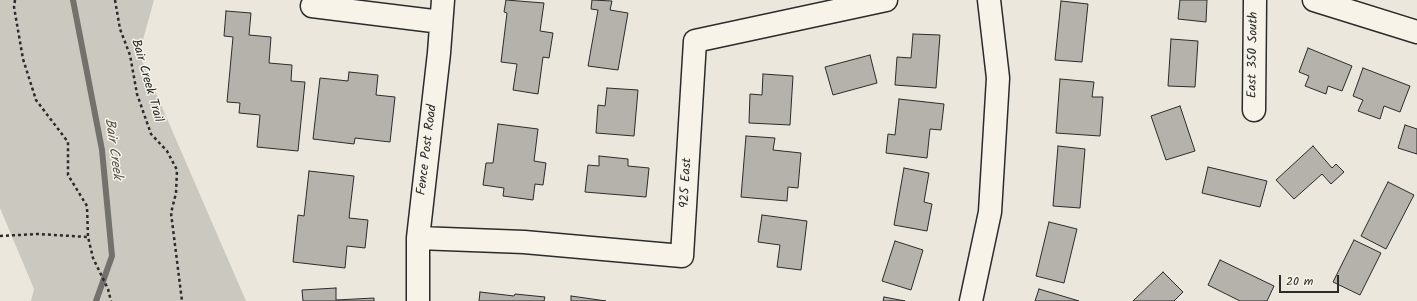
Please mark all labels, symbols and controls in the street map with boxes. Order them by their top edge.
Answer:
street label: East 350 South [1245,12,1263,98]
street label: Bair Creek Trail [127,38,165,124]
street label: Fence Post Road [415,104,441,196]
water label: Bair Creek [99,118,125,180]
street label: 925 East [678,157,696,209]
scale bar [1281,267,1341,293]
text: 20 m [1286,272,1313,291]

